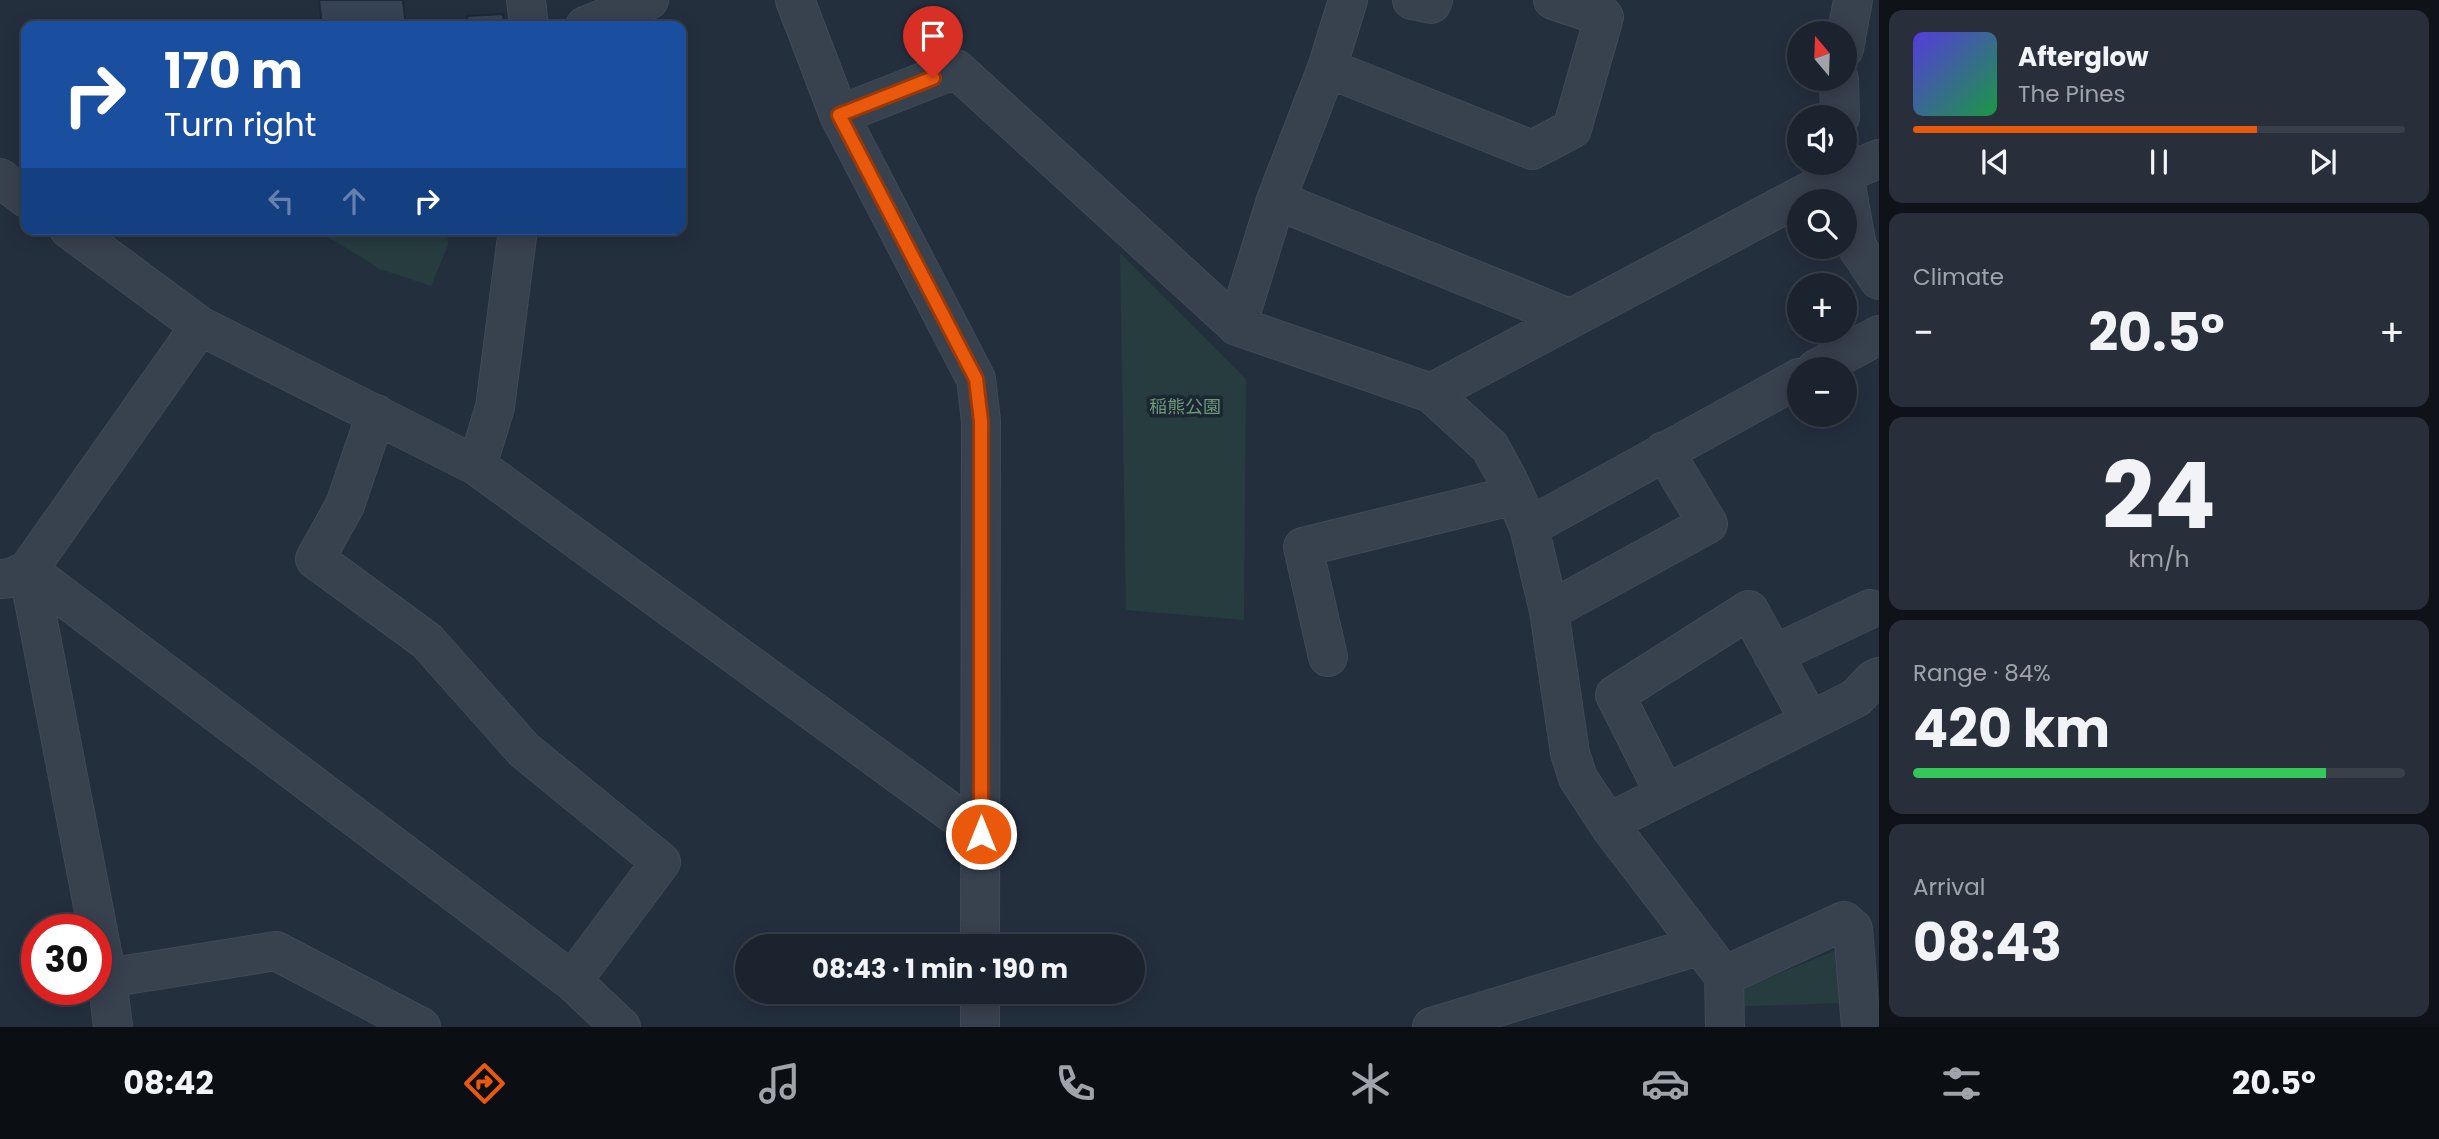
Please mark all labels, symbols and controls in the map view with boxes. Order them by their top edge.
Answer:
pin [903,6,963,78]
icon: arrive [914,17,952,55]
north arrow [1787,21,1857,91]
map controls [1787,21,1857,427]
text: 170 m [164,37,303,105]
text: Afterglow [2018,39,2149,75]
icon: right [49,49,140,140]
text: The Pines [2018,78,2126,110]
text: Turn right [164,102,316,147]
button: sound [1787,105,1857,175]
icon: previous [1976,143,2014,181]
icon: pause [2140,143,2178,181]
icon: next [2304,143,2342,181]
icon: left [262,182,300,220]
icon: ahead [335,182,373,220]
icon: right [408,182,446,220]
button: search [1787,189,1857,259]
text: Climate [1913,261,2004,293]
button: + [1787,273,1857,343]
text: 20.5° [2088,296,2225,369]
text: − [1913,306,1934,359]
text: + [2379,306,2405,359]
button: − [1787,357,1857,427]
park label: 稲熊公園 [1149,394,1221,419]
text: 24 [2102,432,2216,560]
text: km/h [2128,543,2190,575]
text: Range · 84% [1913,657,2051,689]
text: 420 km [1913,692,2110,765]
position arrow [944,797,1018,871]
text: Arrival [1913,871,1985,903]
text: 08:43 [1913,906,2062,979]
speed limit sign: 30 [21,914,112,1005]
text: 08:43 · 1 min · 190 m [812,951,1068,987]
icon: directions [460,1059,509,1108]
icon: music [755,1059,804,1108]
icon: phone [1051,1059,1100,1108]
icon: climate [1346,1059,1395,1108]
icon: car [1641,1059,1690,1108]
icon: filters [1937,1059,1986,1108]
text: 08:42 [123,1060,214,1105]
text: 20.5° [2232,1060,2316,1105]

